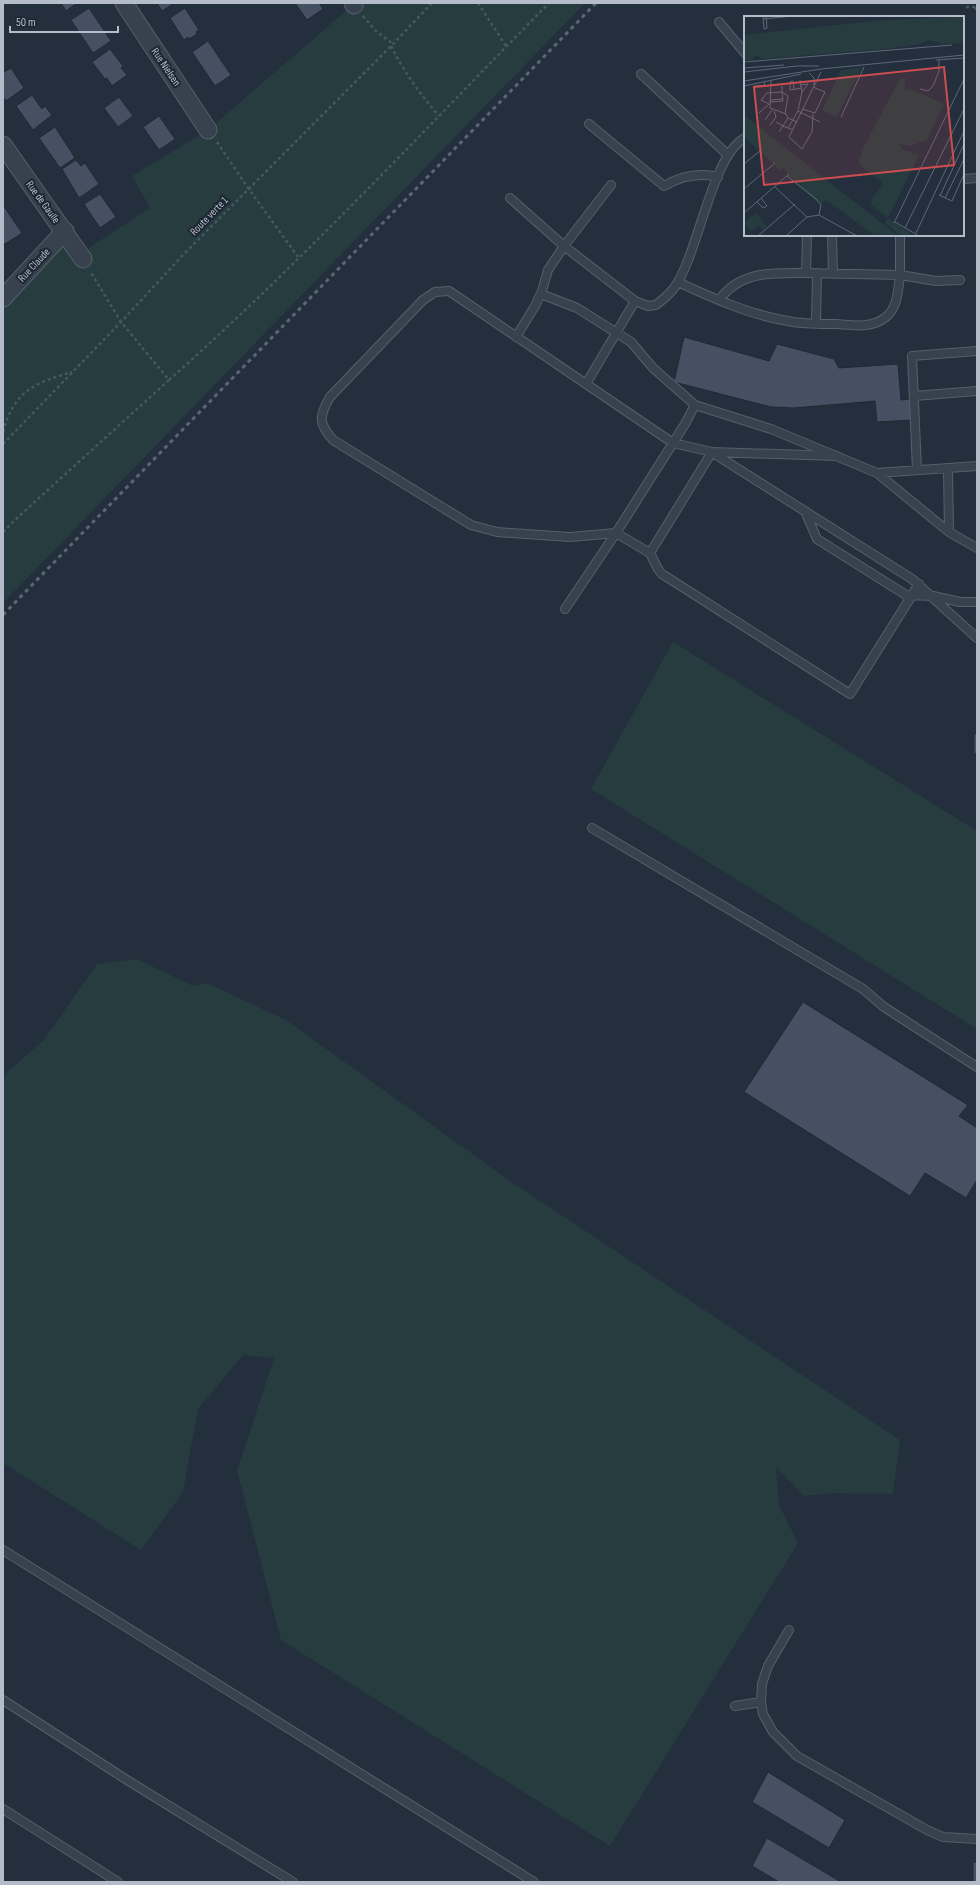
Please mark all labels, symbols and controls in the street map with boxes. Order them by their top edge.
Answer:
scale bar [10,8,118,34]
text: 50 m [16,15,36,30]
inset map [744,16,964,236]
street label: Rue Nielsen [149,46,184,89]
street label: Rue de Gaulle [23,178,63,226]
street label: Route verte 1 [187,194,231,238]
street label: Rue Claude [15,246,53,284]

